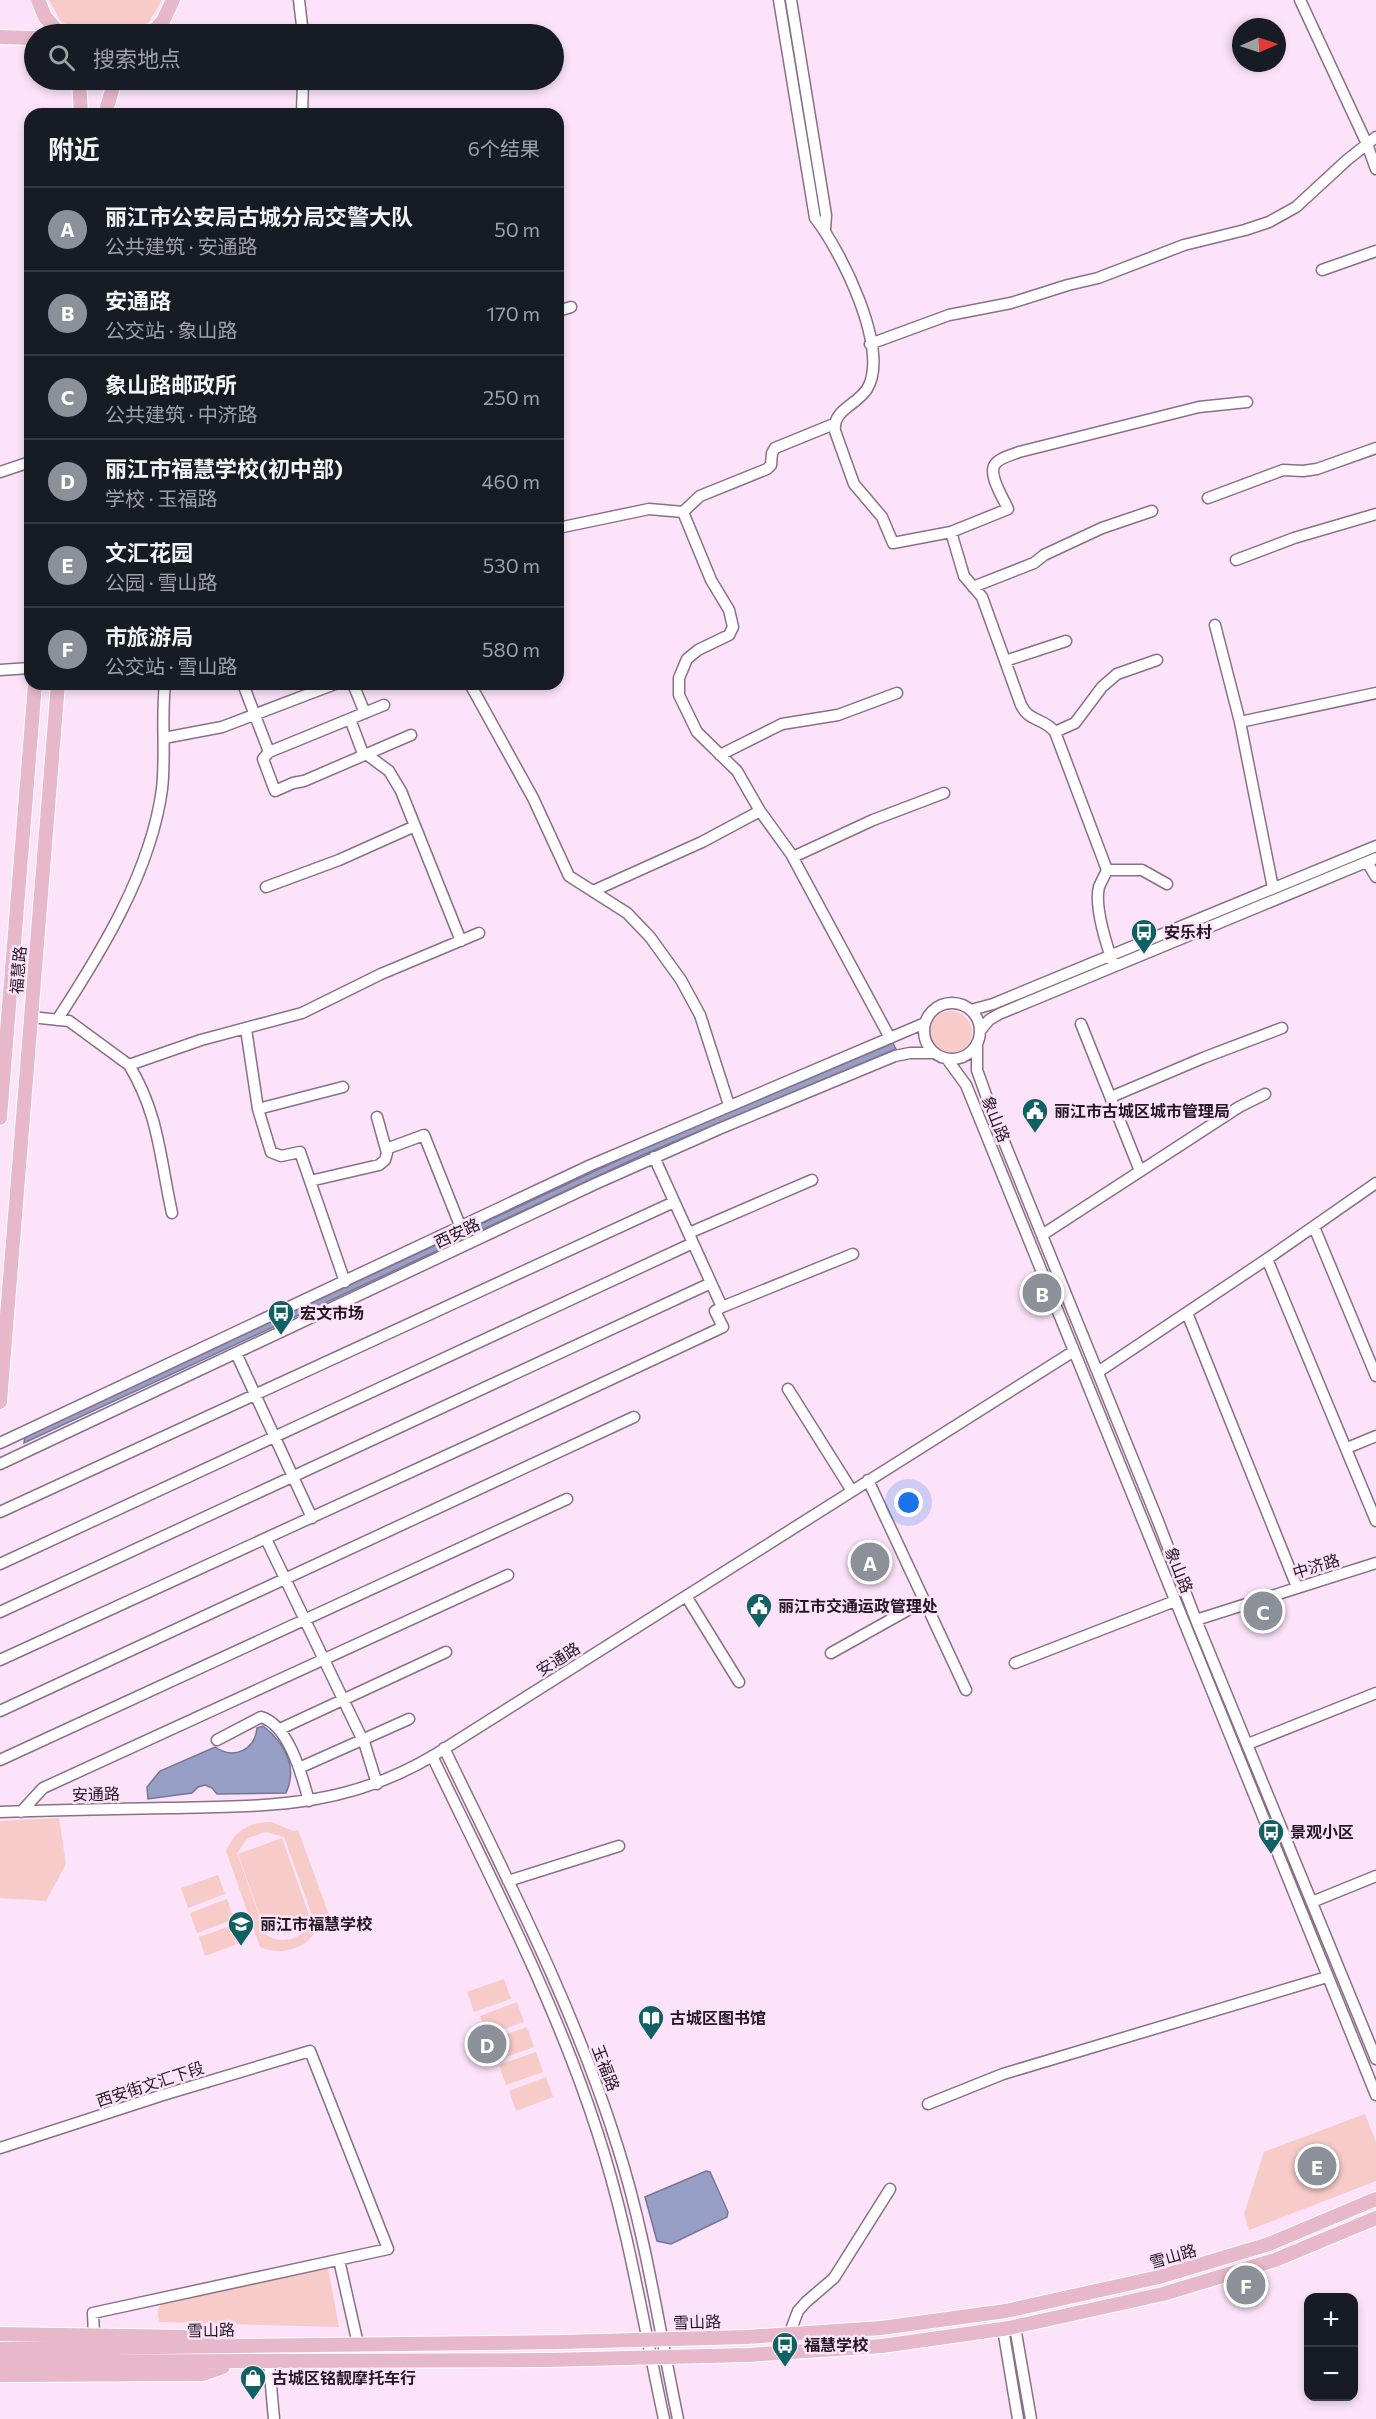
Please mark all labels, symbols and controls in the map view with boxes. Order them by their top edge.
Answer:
north arrow [1232,18,1286,72]
search box [24,24,564,90]
icon: search [45,41,78,74]
text: 搜索地点 [93,45,181,72]
text: 附近 [48,133,100,164]
text: 6个结果 [468,136,540,160]
text: 丽江市公安局古城分局交警大队 [105,203,413,230]
text: A [60,217,75,241]
text: 50 m [494,217,540,241]
text: 公共建筑 · 安通路 [105,234,257,258]
text: 安通路 [105,287,171,314]
text: B [61,301,74,325]
text: 170 m [487,301,540,325]
text: 公交站 · 象山路 [105,318,237,342]
text: 象山路邮政所 [105,371,237,398]
text: C [61,385,74,409]
text: 250 m [483,385,540,409]
text: 公共建筑 · 中济路 [105,402,257,426]
text: 丽江市福慧学校(初中部) [105,455,343,482]
text: D [60,469,75,493]
text: 460 m [482,469,540,493]
text: 学校 · 玉福路 [105,486,217,510]
text: 文汇花园 [105,539,193,566]
text: E [62,553,73,577]
text: 530 m [483,553,540,577]
text: 公园 · 雪山路 [105,570,217,594]
text: 市旅游局 [105,623,193,650]
text: F [62,637,73,661]
text: 580 m [482,637,540,661]
text: 公交站 · 雪山路 [105,654,237,678]
bus stop icon: 安乐村 [1129,917,1159,955]
place label: 安乐村 [1164,922,1212,941]
street label: 福慧路 [6,945,29,995]
street label: 象山路 [979,1093,1014,1145]
public building icon: 丽江市古城区城市管理局 [1020,1096,1050,1134]
place label: 丽江市古城区城市管理局 [1054,1101,1230,1120]
street label: 西安路 [431,1214,483,1251]
pin: B [1022,1270,1062,1316]
bus stop icon: 宏文市场 [266,1298,296,1336]
place label: 宏文市场 [300,1303,364,1322]
your location [894,1488,923,1517]
pin: A [850,1540,890,1584]
street label: 象山路 [1162,1544,1197,1596]
street label: 中济路 [1290,1549,1342,1582]
pin: C [1244,1588,1282,1634]
public building icon: 丽江市交通运政管理处 [744,1591,774,1629]
place label: 丽江市交通运政管理处 [778,1596,938,1615]
street label: 安通路 [532,1638,583,1679]
street label: 安通路 [72,1784,120,1803]
bus stop icon: 景观小区 [1256,1817,1286,1855]
place label: 景观小区 [1290,1822,1354,1841]
school or university icon: 丽江市福慧学校 [226,1909,256,1947]
place label: 丽江市福慧学校 [260,1914,373,1933]
library icon: 古城区图书馆 [636,2003,666,2041]
place label: 古城区图书馆 [670,2008,766,2027]
pin: D [468,2022,506,2066]
street label: 玉福路 [589,2042,624,2094]
street label: 西安街文汇下段 [94,2057,206,2110]
pin: E [1298,2144,1336,2188]
street label: 雪山路 [1147,2240,1199,2271]
pin: F [1226,2262,1266,2308]
map controls [1304,2293,1358,2401]
button: + [1304,2293,1358,2347]
street label: 雪山路 [673,2311,721,2332]
street label: 雪山路 [187,2320,235,2339]
bus stop icon: 福慧学校 [770,2330,800,2368]
place label: 福慧学校 [804,2335,869,2354]
button: − [1304,2347,1358,2401]
shop icon: 古城区铭靓摩托车行 [238,2363,268,2401]
place label: 古城区铭靓摩托车行 [272,2368,416,2387]

